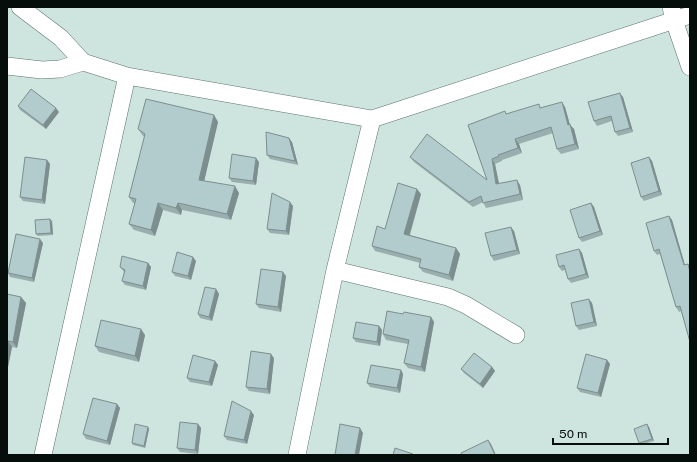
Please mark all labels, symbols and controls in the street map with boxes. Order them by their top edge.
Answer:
scale bar [553,420,668,446]
text: 50 m [559,427,587,441]

